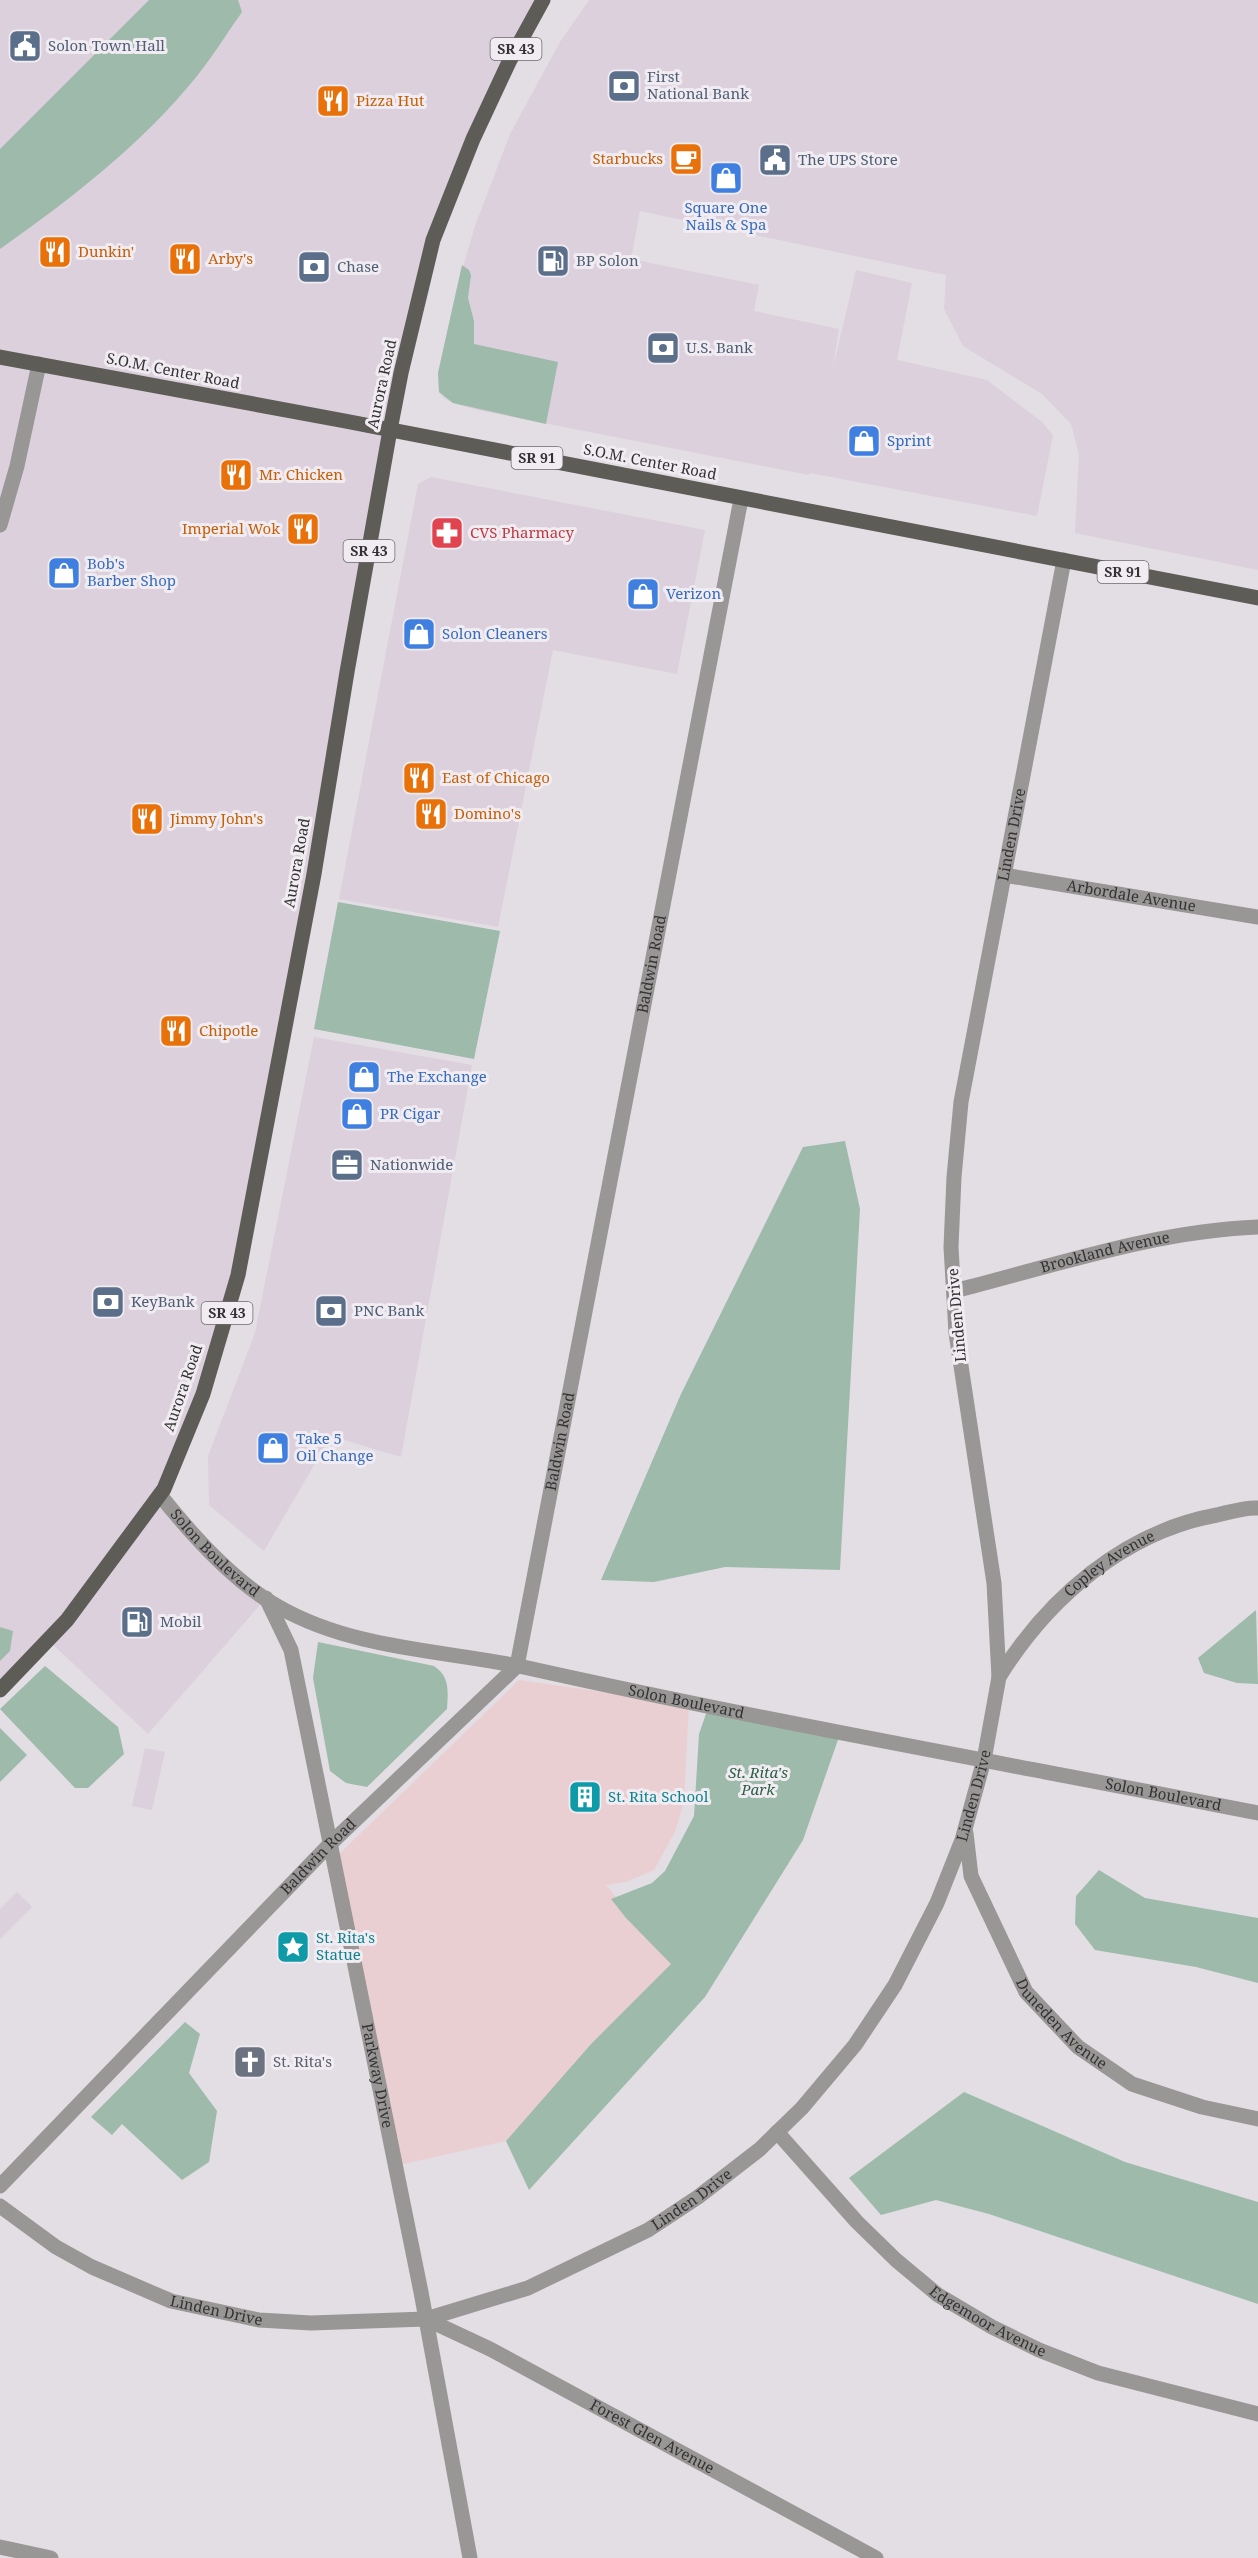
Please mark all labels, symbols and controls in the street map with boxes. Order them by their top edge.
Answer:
public building icon: Solon Town Hall [7,28,43,64]
place label: Solon Town Hall [48,35,165,55]
road number: SR 43 [490,38,542,60]
place label: First National Bank [647,66,749,103]
bank icon: First National Bank [606,68,642,104]
restaurant icon: Pizza Hut [315,83,351,119]
place label: Pizza Hut [356,90,424,110]
cafe icon: Starbucks [668,141,704,177]
public building icon: The UPS Store [757,142,793,178]
place label: Starbucks [592,148,663,168]
place label: The UPS Store [798,149,898,169]
shop icon: Square One Nails & Spa [708,160,744,196]
place label: Square One Nails & Spa [684,197,768,234]
restaurant icon: Dunkin' [37,234,73,270]
place label: Dunkin' [78,241,134,261]
restaurant icon: Arby's [167,241,203,277]
fuel station icon: BP Solon [535,243,571,279]
place label: Arby's [208,248,253,268]
bank icon: Chase [296,249,332,285]
place label: BP Solon [576,250,639,270]
place label: Chase [337,256,379,276]
bank icon: U.S. Bank [645,330,681,366]
street label: Aurora Road [362,337,400,430]
place label: U.S. Bank [686,337,753,357]
street label: S.O.M. Center Road [105,347,241,393]
shop icon: Sprint [846,423,882,459]
place label: Sprint [887,430,931,450]
street label: S.O.M. Center Road [582,438,718,484]
road number: SR 91 [512,447,562,469]
restaurant icon: Mr. Chicken [218,457,254,493]
place label: Mr. Chicken [259,464,343,484]
restaurant icon: Imperial Wok [285,511,321,547]
pharmacy icon: CVS Pharmacy [429,515,465,551]
place label: Imperial Wok [182,518,280,538]
place label: CVS Pharmacy [470,522,574,542]
road number: SR 43 [344,540,394,562]
place label: Bob's Barber Shop [87,553,176,590]
shop icon: Bob's Barber Shop [46,555,82,591]
road number: SR 91 [1098,561,1148,583]
shop icon: Verizon [625,576,661,612]
place label: Verizon [666,583,721,603]
shop icon: Solon Cleaners [401,616,437,652]
place label: Solon Cleaners [442,623,548,643]
restaurant icon: East of Chicago [401,760,437,796]
place label: East of Chicago [442,767,550,787]
street label: Linden Drive [992,786,1029,883]
restaurant icon: Domino's [413,796,449,832]
restaurant icon: Jimmy John's [129,801,165,837]
place label: Domino's [454,803,521,823]
place label: Jimmy John's [169,808,263,828]
street label: Aurora Road [278,816,314,909]
street label: Arbordale Avenue [1065,875,1197,916]
street label: Baldwin Road [632,913,670,1015]
restaurant icon: Chipotle [158,1013,194,1049]
place label: Chipotle [199,1020,258,1040]
shop icon: The Exchange [346,1059,382,1095]
place label: The Exchange [387,1066,487,1086]
shop icon: PR Cigar [339,1096,375,1132]
place label: PR Cigar [380,1103,440,1123]
office icon: Nationwide [329,1147,365,1183]
place label: Nationwide [370,1154,453,1174]
street label: Brookland Avenue [1038,1226,1171,1277]
street label: Linden Drive [942,1267,970,1363]
bank icon: KeyBank [90,1284,126,1320]
place label: KeyBank [131,1291,195,1311]
bank icon: PNC Bank [313,1293,349,1329]
place label: PNC Bank [354,1300,425,1320]
road number: SR 43 [202,1302,252,1324]
street label: Aurora Road [158,1342,206,1434]
street label: Baldwin Road [540,1391,578,1492]
place label: Take 5 Oil Change [296,1428,373,1465]
shop icon: Take 5 Oil Change [255,1430,291,1466]
street label: Solon Boulevard [166,1504,264,1601]
street label: Copley Avenue [1059,1525,1157,1601]
fuel station icon: Mobil [119,1604,155,1640]
place label: Mobil [160,1611,202,1631]
street label: Solon Boulevard [627,1679,746,1722]
street label: Linden Drive [951,1748,995,1843]
park label: St. Rita's Park [728,1762,788,1799]
street label: Solon Boulevard [1104,1773,1223,1815]
building icon: St. Rita School [567,1779,603,1815]
place label: St. Rita School [608,1786,709,1806]
street label: Baldwin Road [276,1814,360,1899]
place label: St. Rita's Statue [316,1927,375,1964]
place icon: St. Rita's Statue [275,1929,311,1965]
street label: Duneden Avenue [1012,1975,1111,2073]
street label: Parkway Drive [358,2021,399,2130]
church icon: St. Rita's [232,2044,268,2080]
place label: St. Rita's [273,2051,332,2071]
street label: Linden Drive [647,2163,736,2234]
street label: Edgemoor Avenue [925,2281,1049,2361]
street label: Linden Drive [168,2290,265,2330]
street label: Forest Glen Avenue [587,2394,718,2478]

